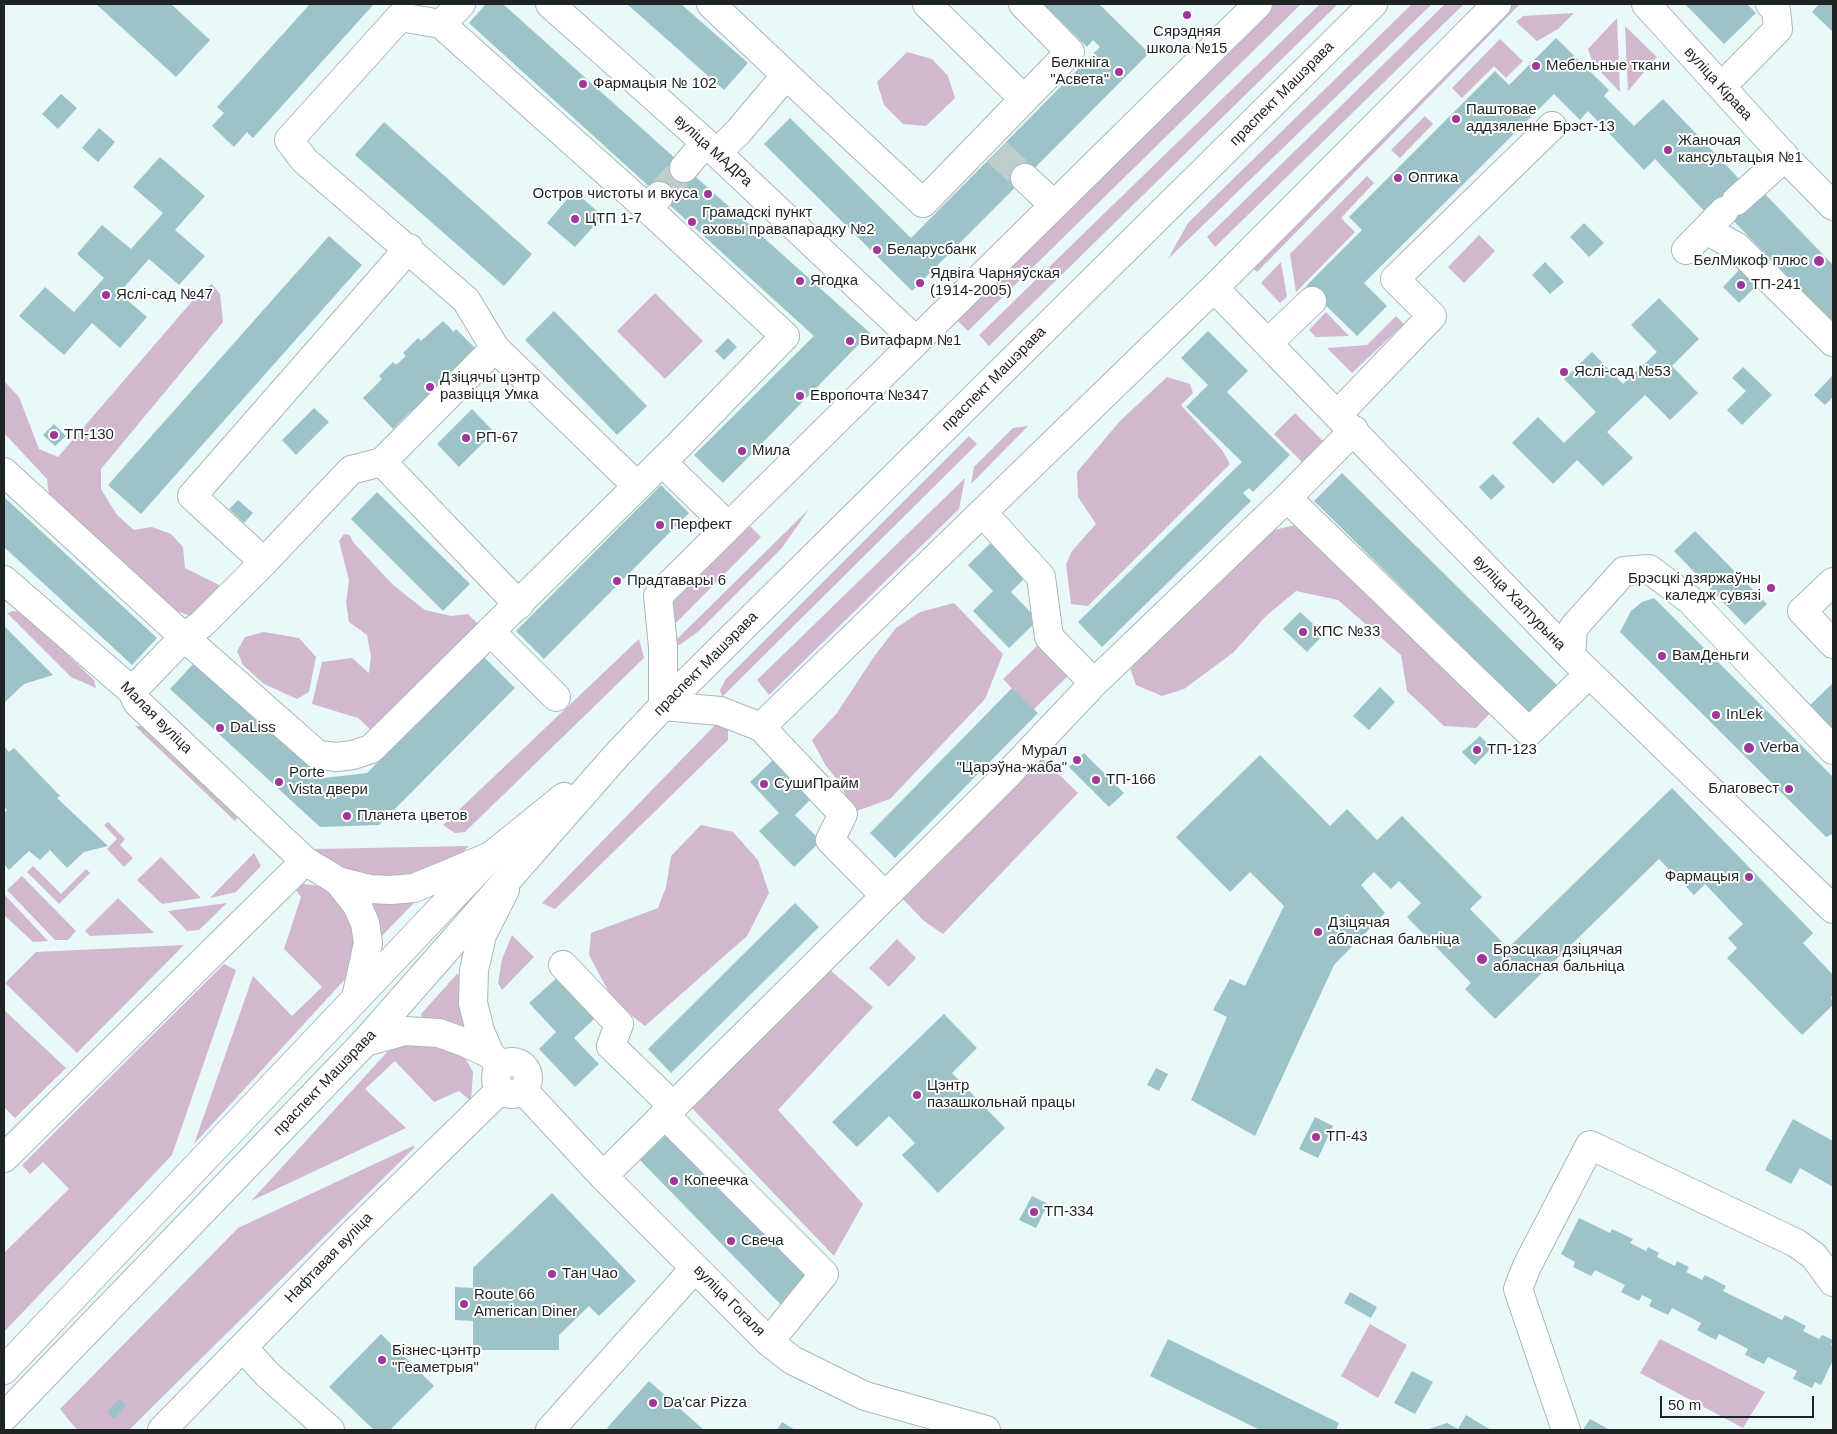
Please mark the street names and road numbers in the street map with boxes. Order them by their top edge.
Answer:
street label: праспект Машэрава [1226,38,1338,150]
street label: вуліца Кірава [1680,43,1756,125]
street label: вуліца МАДРа [670,111,756,191]
street label: праспект Машэрава [938,323,1050,435]
street label: вуліца Халтурына [1469,552,1569,654]
street label: праспект Машэрава [650,608,762,720]
street label: Малая вуліца [116,678,196,758]
street label: праспект Машэрава [270,1026,380,1140]
street label: Нафтавая вуліца [281,1209,377,1307]
street label: вуліца Гогаля [689,1261,769,1341]

